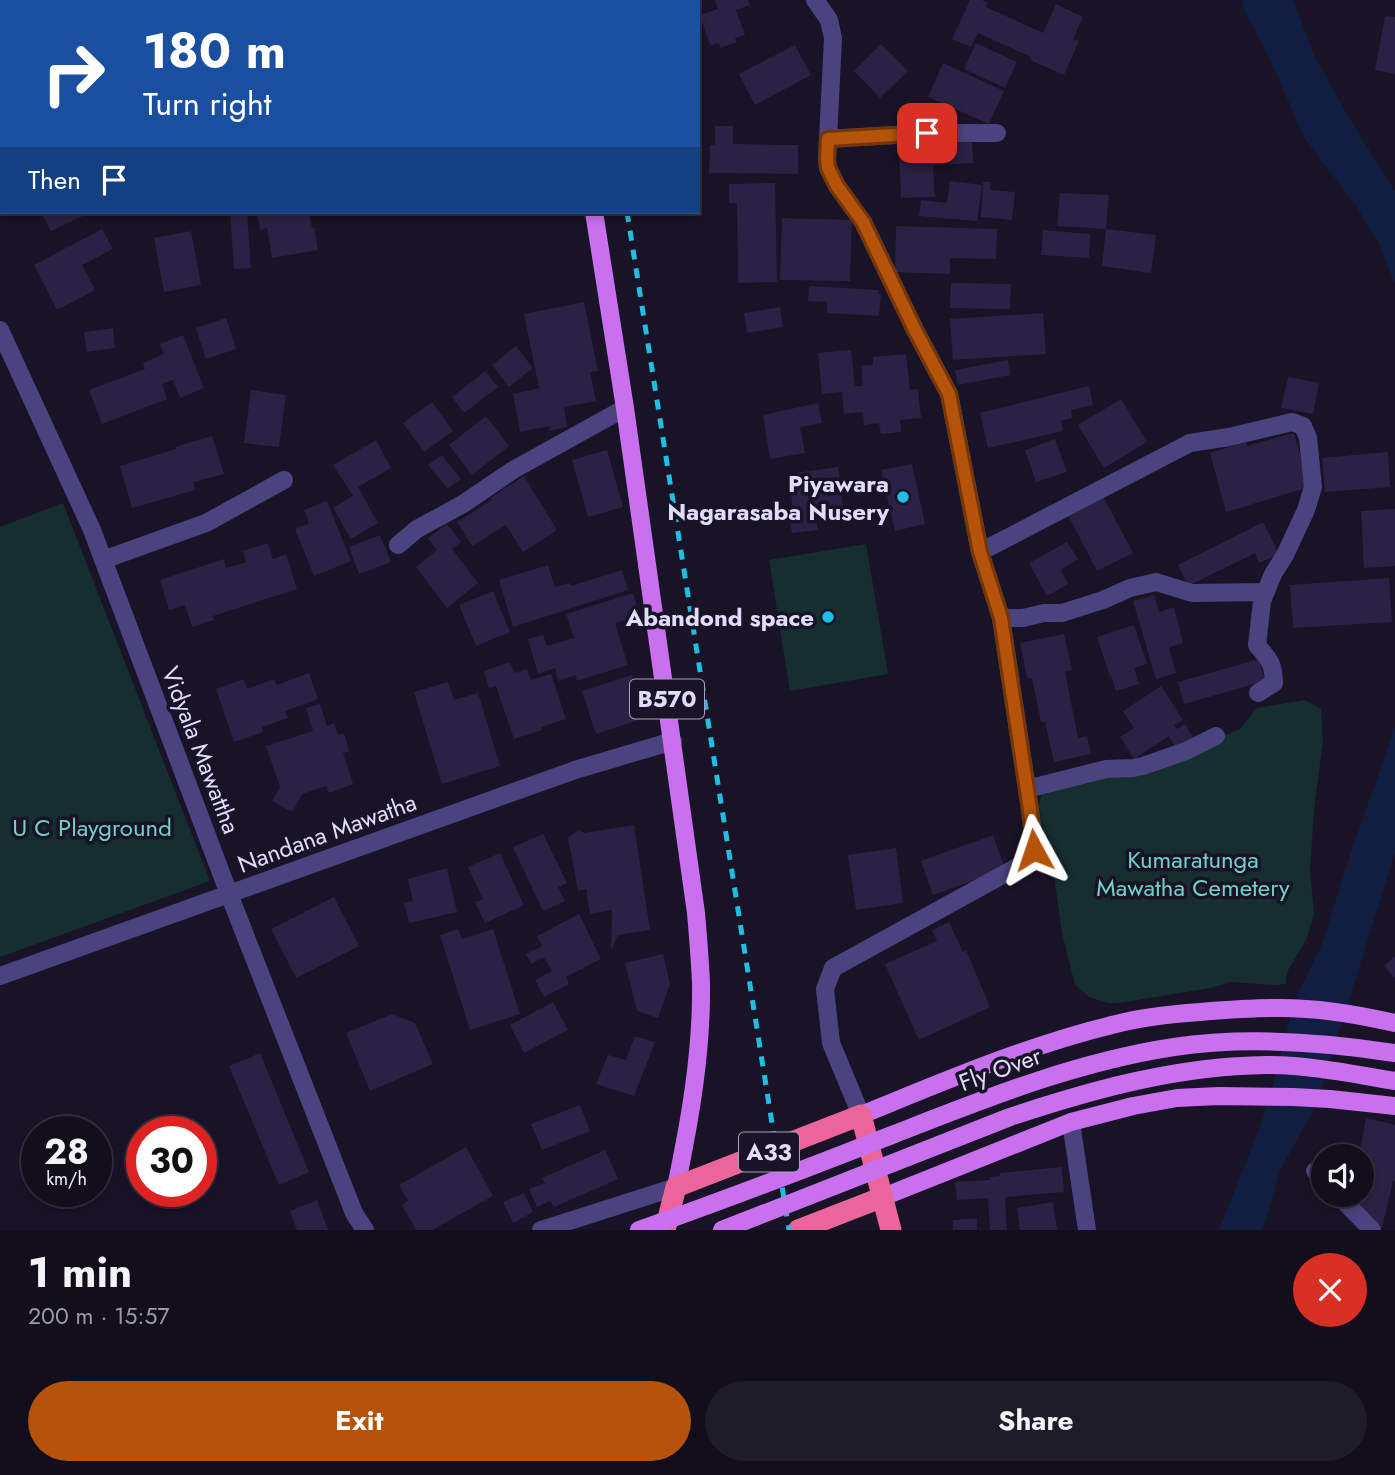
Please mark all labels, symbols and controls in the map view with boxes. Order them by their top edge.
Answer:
text: 180 m [143,16,286,86]
icon: right [28,28,119,119]
text: Turn right [143,81,272,127]
pin [897,103,957,163]
icon: arrive [908,114,946,152]
text: Then [28,161,81,199]
icon: arrive [95,161,133,199]
place label: Piyawara Nagarasaba Nusery [667,466,889,529]
marker: Piyawara Nagarasaba Nusery [895,489,911,505]
place label: Abandond space [625,600,814,635]
marker: Abandond space [820,609,836,625]
street label: Vidyala Mawattha [153,661,249,839]
road number: B570 [630,680,704,719]
street label: Nandana Mawatha [233,784,421,882]
park label: U C Playground [12,810,172,845]
position arrow [997,813,1071,887]
park label: Kumaratunga Mawatha Cemetery [1096,842,1290,905]
street label: Fly Over [954,1038,1047,1100]
speed limit sign: 30 [126,1116,217,1207]
text: 28 [44,1127,89,1177]
road number: A33 [739,1133,799,1172]
map controls [1311,1144,1374,1207]
button: sound [1311,1144,1374,1207]
text: km/h [46,1166,87,1192]
text: 1 min [28,1242,132,1303]
button: close [1293,1253,1367,1327]
text: 200 m · 15:57 [28,1299,170,1333]
button: Exit [28,1381,691,1461]
button: Share [705,1381,1367,1461]

